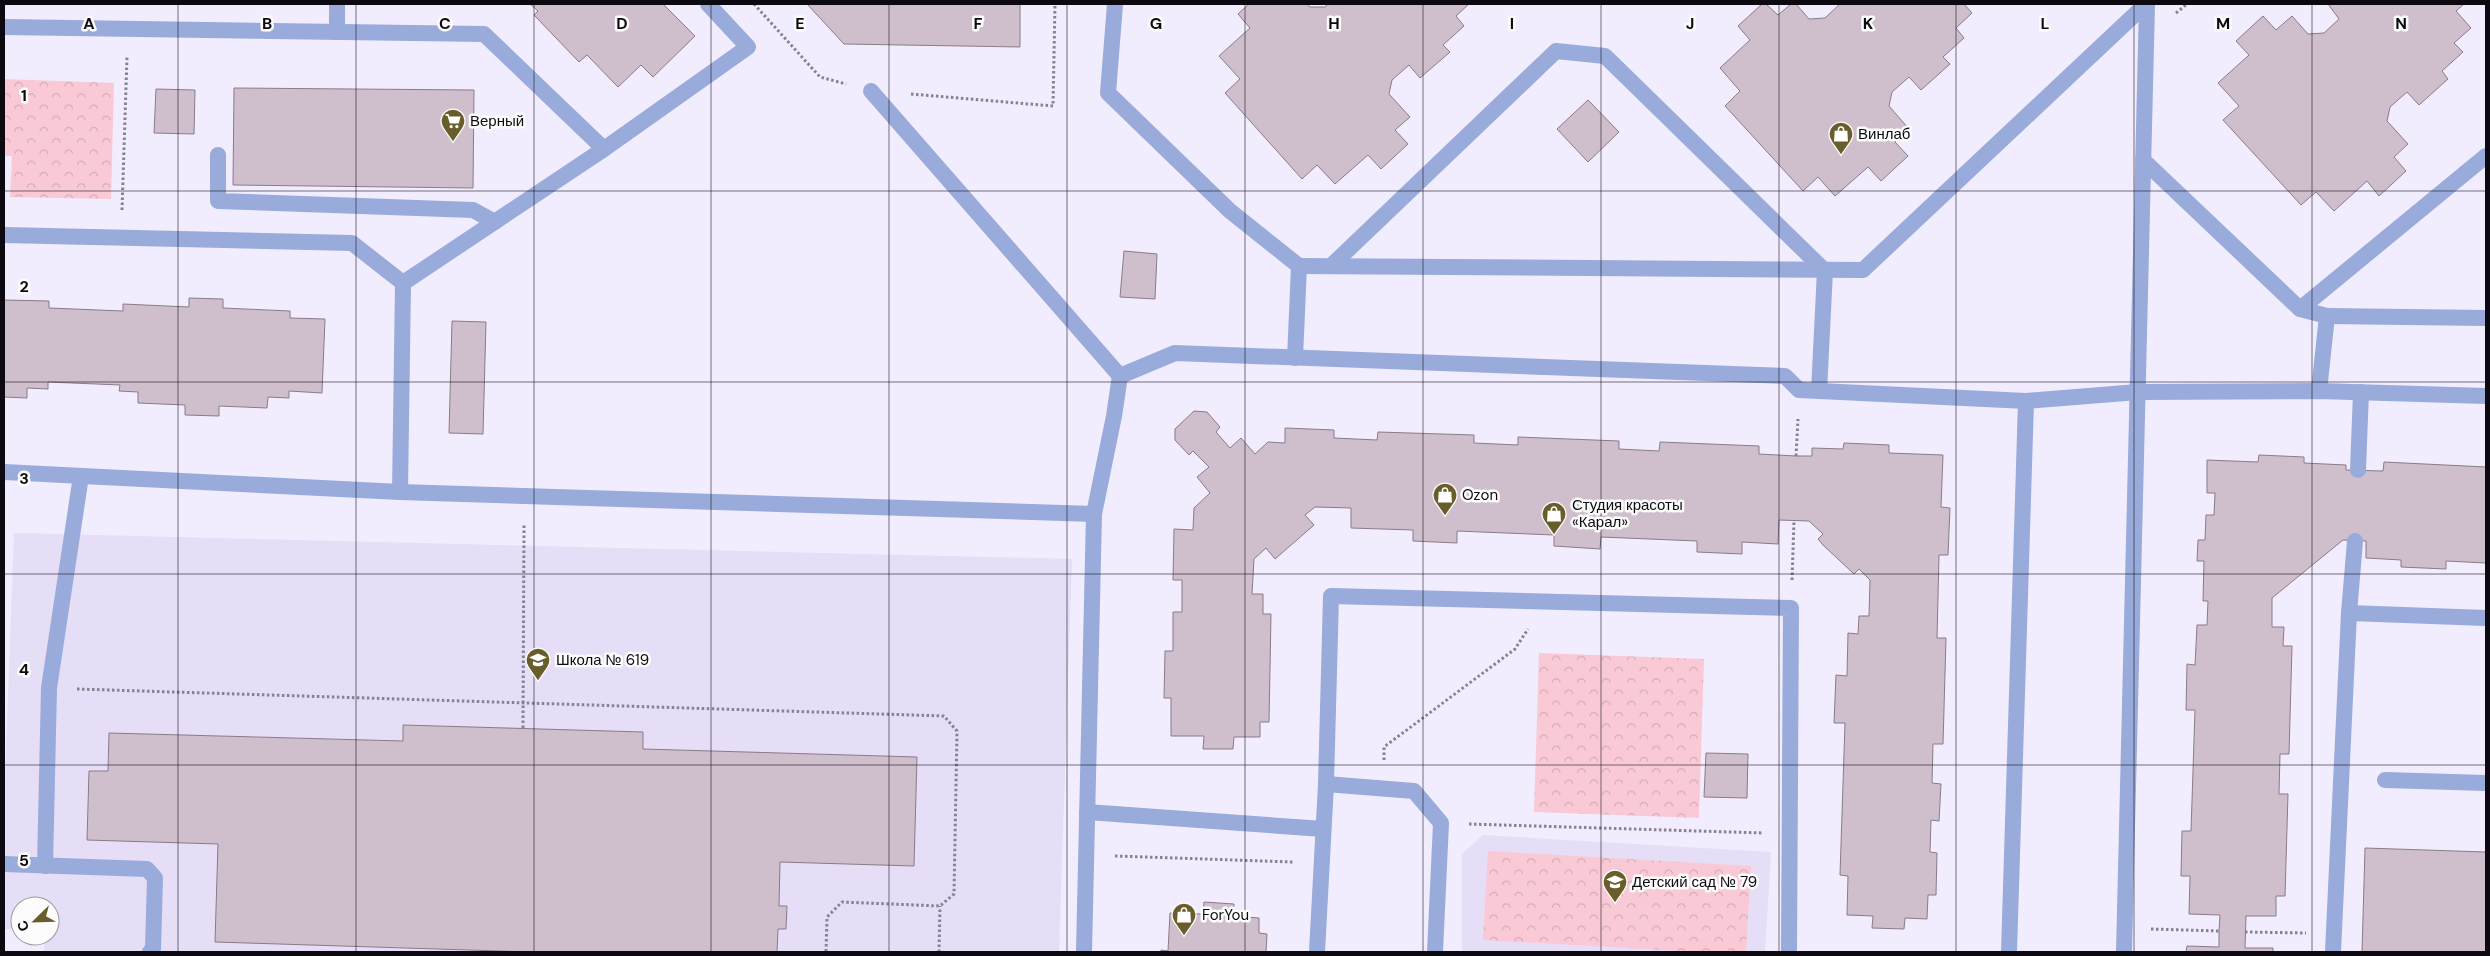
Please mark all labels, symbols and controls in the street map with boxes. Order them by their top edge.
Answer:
text: A [83,13,95,34]
text: B [262,13,272,34]
text: C [439,13,451,34]
text: D [616,13,628,34]
text: E [795,13,805,34]
text: F [974,13,983,34]
text: G [1150,13,1162,34]
text: H [1328,13,1340,34]
text: I [1510,13,1514,34]
text: J [1686,13,1694,34]
text: K [1863,13,1874,34]
text: L [2041,13,2050,34]
text: M [2216,13,2230,34]
text: N [2395,13,2407,34]
text: 1 [21,85,27,106]
supermarket icon: Верный [440,108,466,142]
place label: Верный [470,111,524,131]
shop icon: Винлаб [1828,121,1854,155]
place label: Винлаб [1858,124,1910,144]
text: 2 [19,276,29,297]
text: 3 [19,468,29,489]
shop icon: Ozon [1432,482,1458,516]
place label: Ozon [1462,485,1498,505]
place label: Студия красоты «Карал» [1572,495,1683,532]
shop icon: Студия красоты «Карал» [1541,501,1567,535]
school or university icon: Школа № 619 [525,647,551,681]
place label: Школа № 619 [556,650,649,670]
text: 4 [19,659,29,680]
text: 5 [19,850,29,871]
school or university icon: Детский сад № 79 [1602,869,1628,903]
place label: Детский сад № 79 [1632,872,1757,892]
north arrow [10,896,60,946]
shop icon: ForYou [1171,902,1197,936]
place label: ForYou [1202,905,1249,925]
text: С [13,918,33,934]

